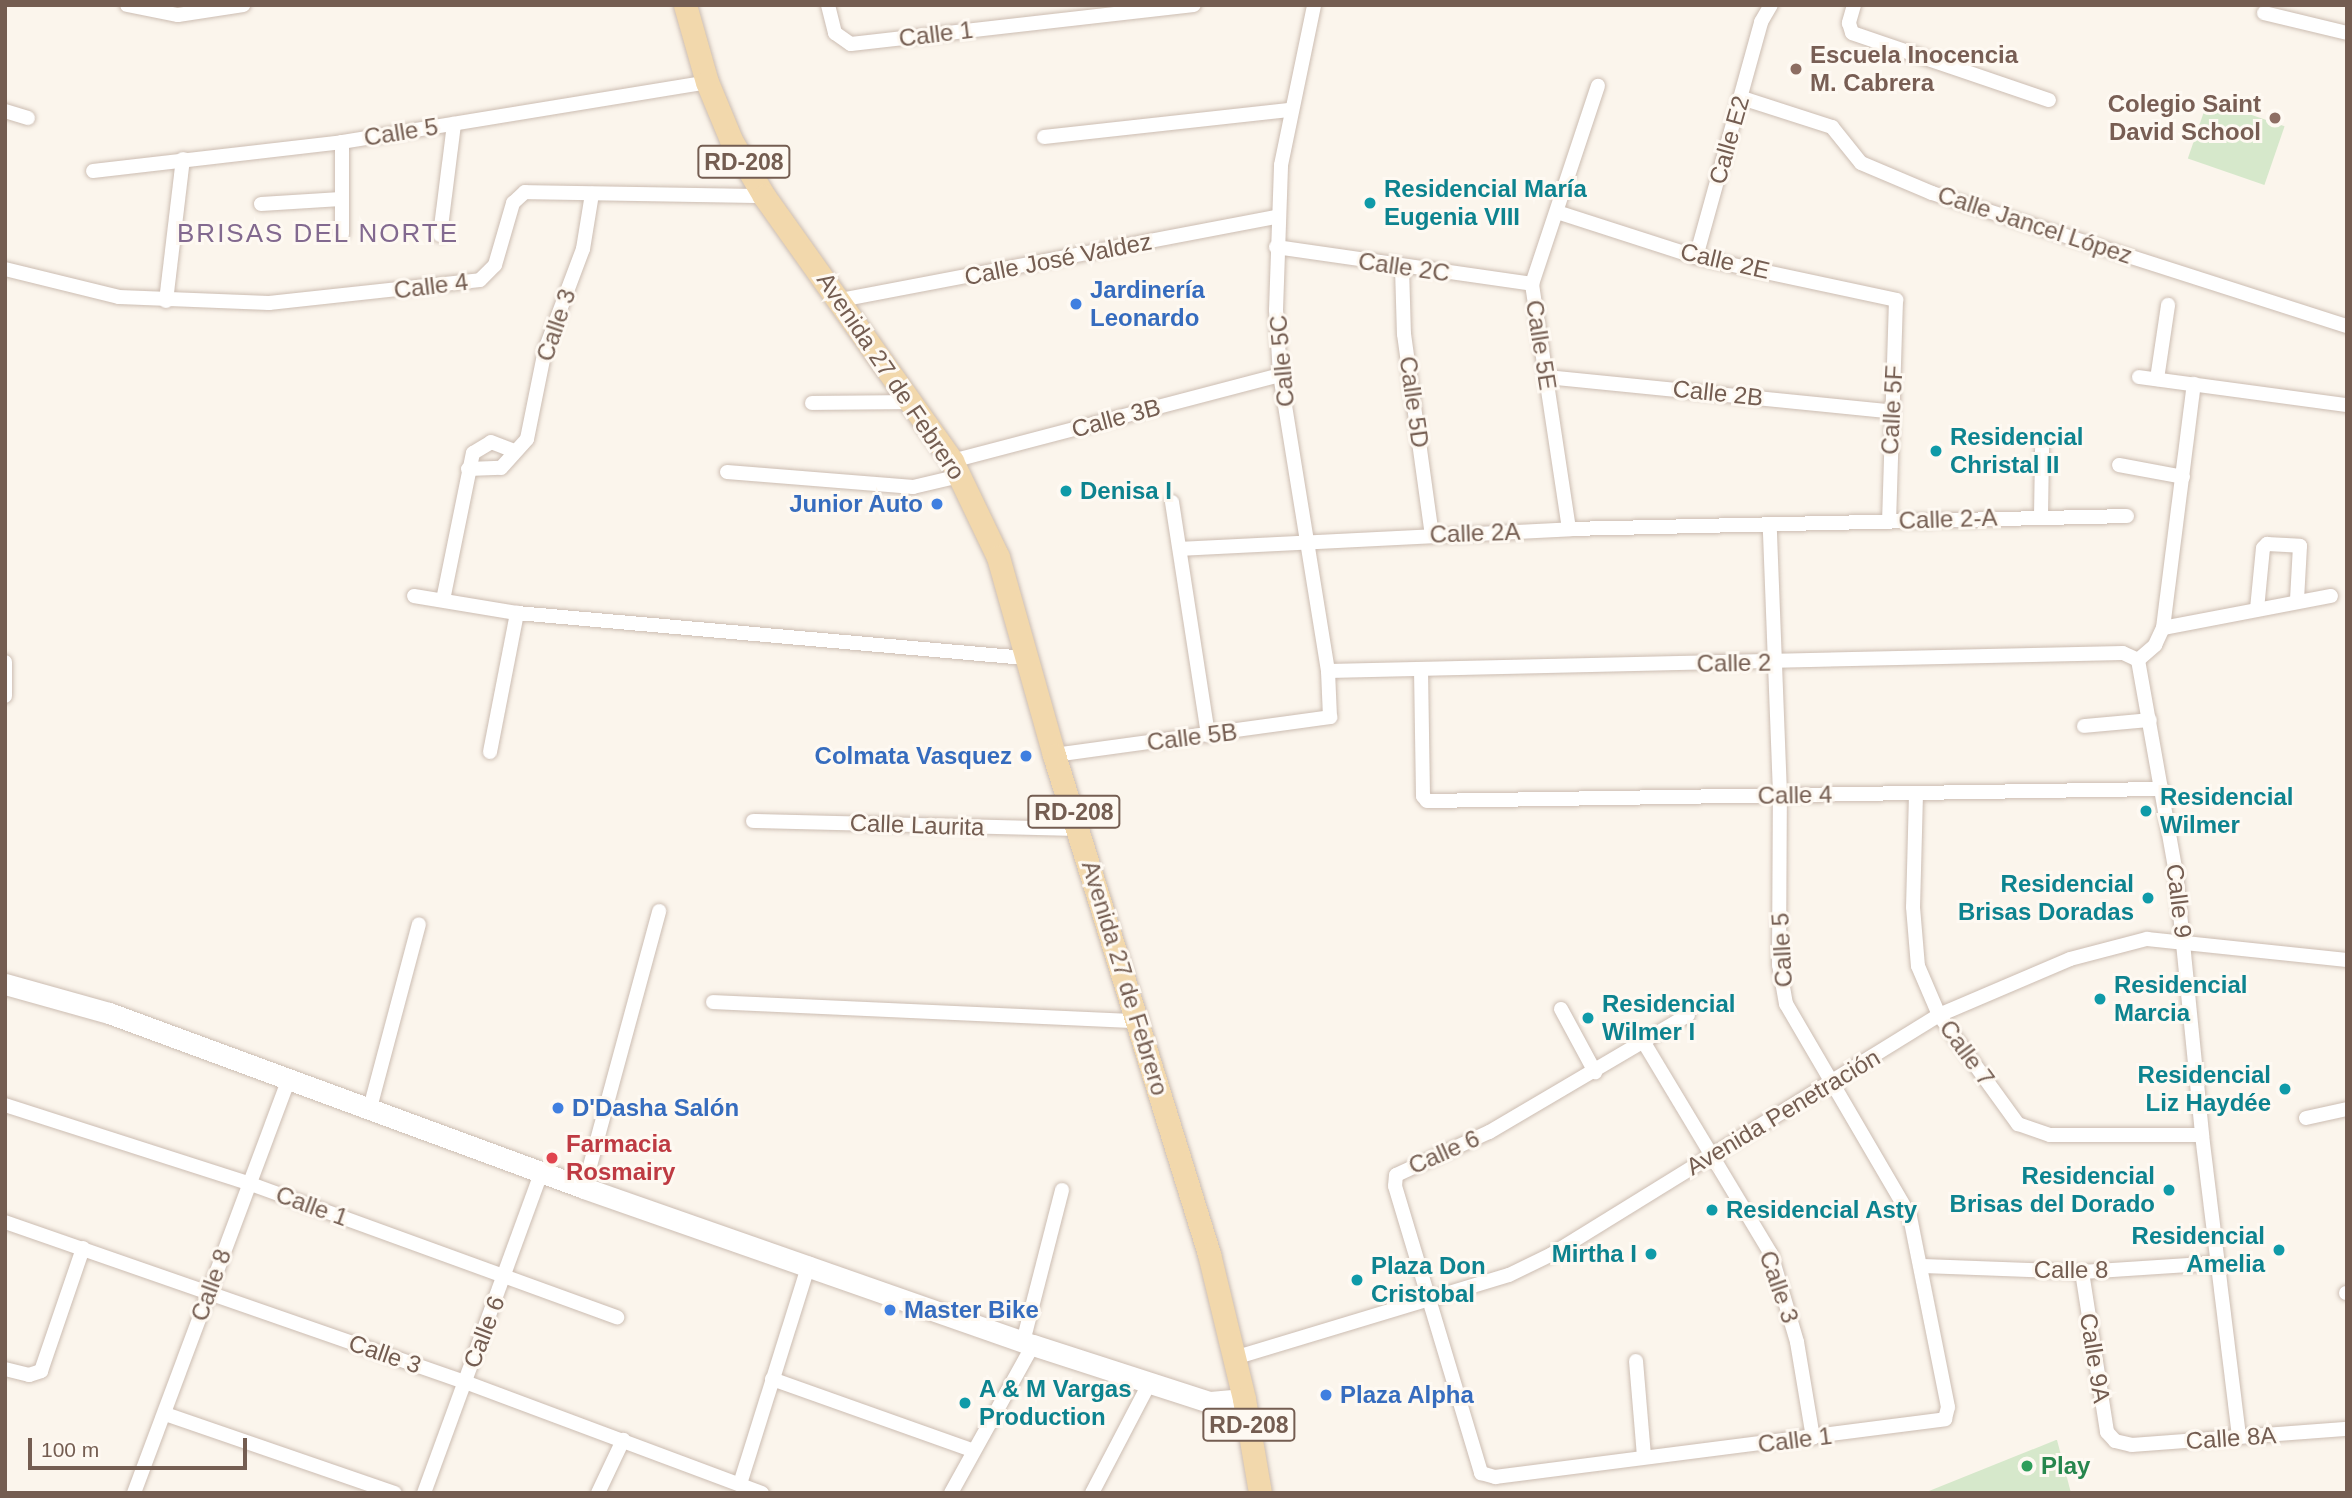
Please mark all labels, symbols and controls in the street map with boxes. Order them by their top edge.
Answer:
street label: Calle 1 [897,15,975,53]
place label: Escuela Inocencia M. Cabrera [1810,41,2018,97]
marker: Escuela Inocencia M. Cabrera [1788,61,1804,77]
place label: Colegio Saint David School [2108,90,2261,146]
street label: Calle E2 [1703,92,1755,188]
marker: Colegio Saint David School [2267,110,2283,126]
street label: Calle 5 [362,112,440,152]
road number: RD-208 [697,142,791,182]
place label: Residencial María Eugenia VIII [1384,175,1587,231]
street label: Calle Jancel López [1934,180,2136,270]
marker: Residencial María Eugenia VIII [1362,195,1378,211]
district label: BRISAS DEL NORTE [179,218,457,250]
street label: Calle José Valdez [962,227,1154,291]
street label: Calle 2E [1678,237,1772,285]
street label: Calle 2C [1356,246,1452,288]
street label: Calle 4 [392,267,470,305]
street label: Avenida 27 de Febrero [811,267,971,485]
place label: Jardinería Leonardo [1090,276,1205,332]
street label: Calle 3 [530,285,582,365]
marker: Jardinería Leonardo [1068,296,1084,312]
street label: Calle 5E [1520,298,1562,392]
street label: Calle 5C [1264,314,1300,408]
street label: Calle 5D [1393,354,1435,450]
street label: Calle 5F [1875,365,1909,455]
street label: Calle 2B [1671,374,1765,412]
street label: Calle 3B [1068,392,1164,444]
place label: Residencial Christal II [1950,423,2083,479]
marker: Residencial Christal II [1928,443,1944,459]
place label: Denisa I [1080,477,1172,505]
marker: Denisa I [1058,483,1074,499]
place label: Junior Auto [788,490,923,518]
marker: Junior Auto [929,496,945,512]
street label: Calle 2-A [1898,503,1998,535]
street label: Calle 2A [1429,517,1521,549]
street label: Calle 2 [1696,648,1772,678]
street label: Calle 5B [1145,717,1239,757]
place label: Colmata Vasquez [815,742,1012,770]
marker: Colmata Vasquez [1018,748,1034,764]
street label: Calle 4 [1757,780,1833,810]
place label: Residencial Wilmer [2160,783,2293,839]
road number: RD-208 [1027,792,1121,832]
marker: Residencial Wilmer [2138,803,2154,819]
street label: Calle Laurita [849,808,985,842]
street label: Avenida 27 de Febrero [1076,857,1174,1099]
street label: Calle 9 [2160,862,2198,940]
place label: Residencial Brisas Doradas [1958,870,2134,926]
marker: Residencial Brisas Doradas [2140,890,2156,906]
street label: Calle 5 [1766,912,1798,988]
place label: Residencial Marcia [2114,971,2247,1027]
place label: Residencial Wilmer I [1602,990,1735,1046]
marker: Residencial Marcia [2092,991,2108,1007]
marker: Residencial Wilmer I [1580,1010,1596,1026]
street label: Calle 7 [1933,1014,2001,1092]
street label: Avenida Penetración [1681,1043,1885,1181]
place label: Residencial Liz Haydée [2138,1061,2271,1117]
marker: Residencial Liz Haydée [2277,1081,2293,1097]
place label: D'Dasha Salón [572,1094,739,1122]
marker: D'Dasha Salón [550,1100,566,1116]
street label: Calle 6 [1404,1124,1484,1180]
place label: Farmacia Rosmairy [566,1130,675,1186]
marker: Farmacia Rosmairy [544,1150,560,1166]
place label: Residencial Brisas del Dorado [1950,1162,2155,1218]
street label: Calle 1 [272,1180,352,1232]
marker: Residencial Brisas del Dorado [2161,1182,2177,1198]
place label: Residencial Asty [1726,1196,1918,1224]
marker: Residencial Asty [1704,1202,1720,1218]
place label: Residencial Amelia [2132,1222,2265,1278]
place label: Mirtha I [1552,1240,1637,1268]
marker: Residencial Amelia [2271,1242,2287,1258]
street label: Calle 8 [185,1245,237,1325]
marker: Mirtha I [1643,1246,1659,1262]
street label: Calle 3 [1753,1247,1805,1327]
place label: Plaza Don Cristobal [1371,1252,1486,1308]
street label: Calle 8 [2034,1256,2108,1284]
marker: Plaza Don Cristobal [1349,1272,1365,1288]
street label: Calle 6 [457,1292,511,1372]
place label: Master Bike [904,1296,1039,1324]
marker: Master Bike [882,1302,898,1318]
street label: Calle 9A [2074,1311,2116,1405]
street label: Calle 3 [345,1328,425,1380]
place label: A & M Vargas Production [979,1375,1132,1431]
place label: Plaza Alpha [1340,1381,1475,1409]
marker: Plaza Alpha [1318,1387,1334,1403]
marker: A & M Vargas Production [957,1395,973,1411]
road number: RD-208 [1202,1406,1296,1444]
street label: Calle 8A [2185,1420,2277,1456]
street label: Calle 1 [1756,1421,1834,1459]
scale bar [32,1424,250,1468]
text: 100 m [41,1438,99,1461]
place label: Play [2041,1452,2090,1480]
marker: Play [2019,1458,2035,1474]

